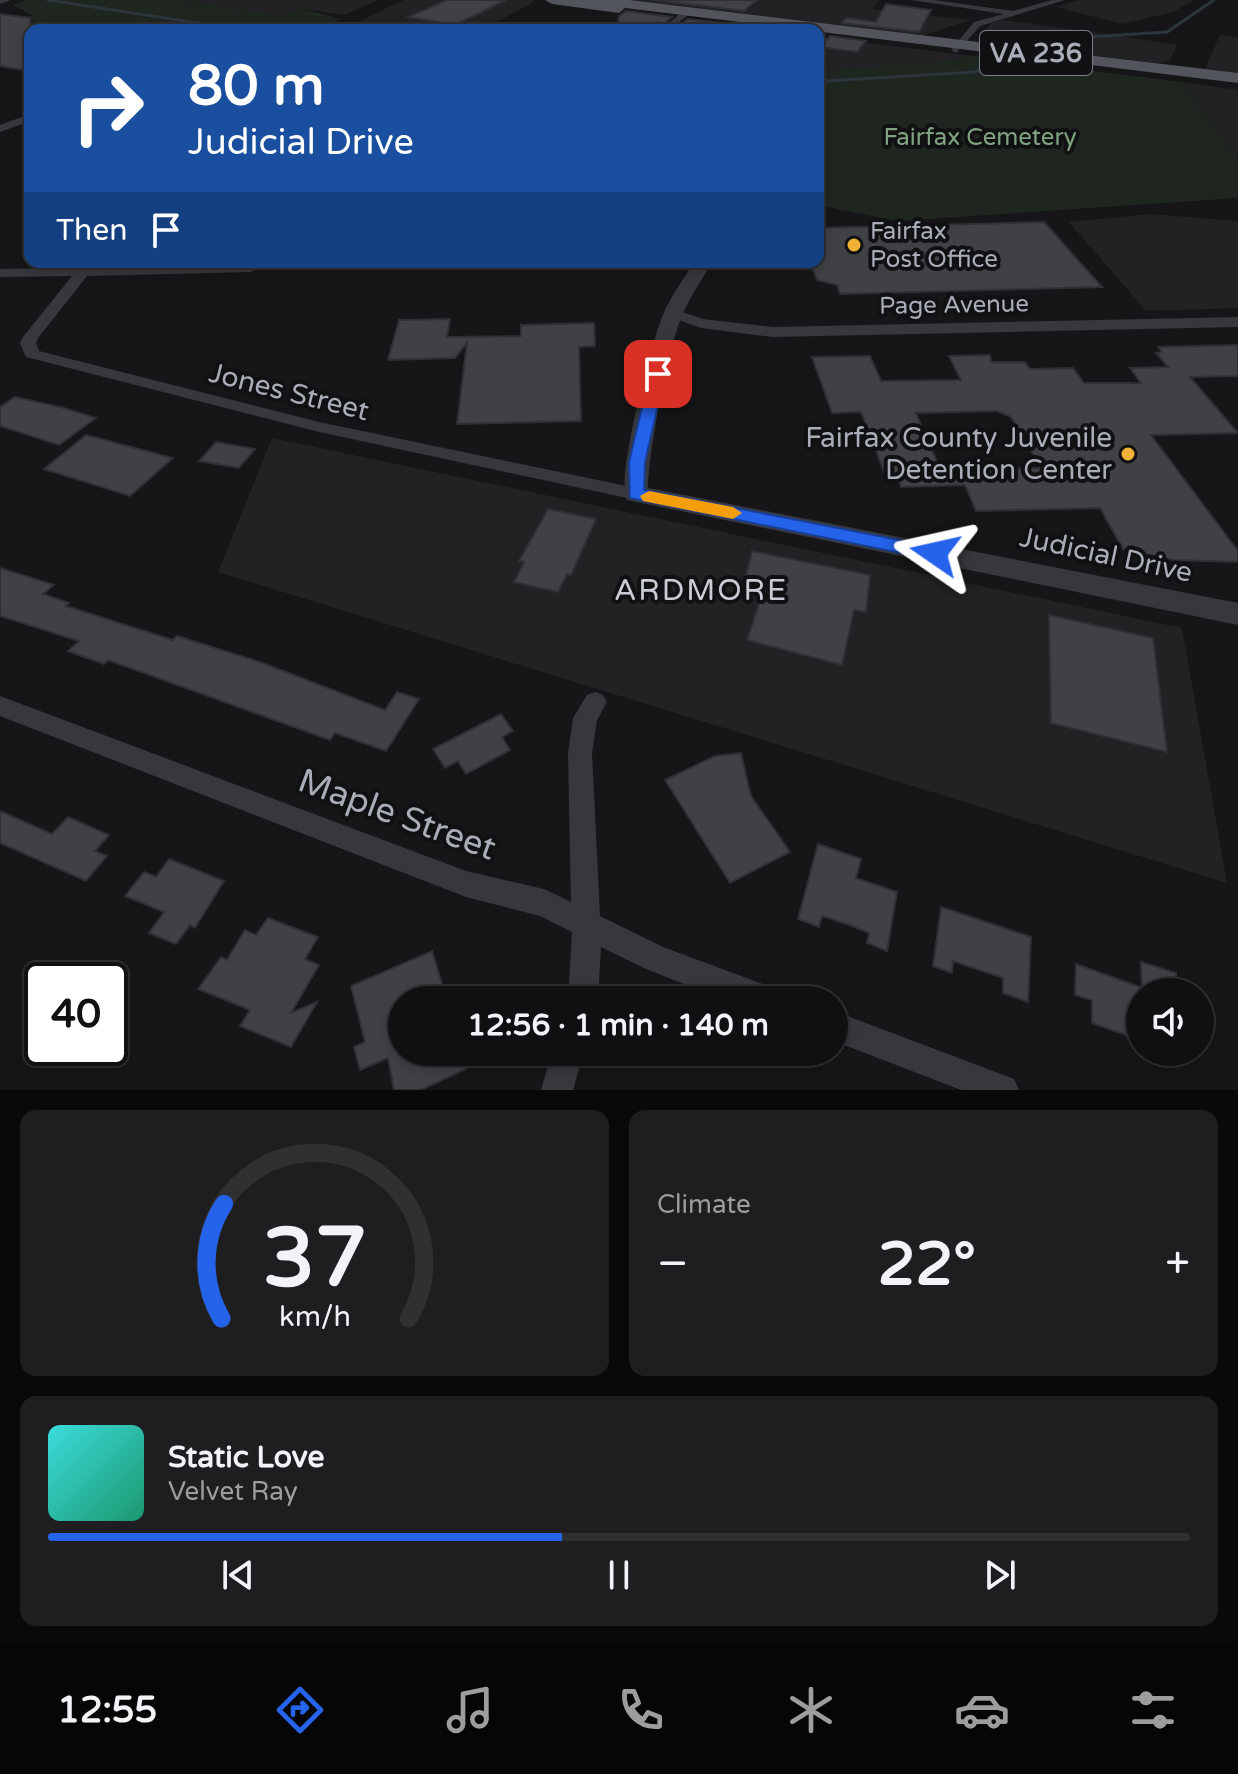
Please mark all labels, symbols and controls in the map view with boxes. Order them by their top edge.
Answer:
road number: VA 236 [980,31,1092,75]
text: 80 m [188,53,324,120]
icon: right [56,56,160,160]
text: Judicial Drive [188,121,414,164]
park label: Fairfax Cemetery [883,123,1077,152]
icon: arrive [144,208,188,252]
text: Then [56,212,128,249]
place label: Fairfax Post Office [870,217,998,274]
marker: Fairfax Post Office [845,236,863,254]
street label: Page Avenue [879,289,1029,321]
pin [624,340,692,408]
icon: arrive [636,352,680,396]
street label: Jones Street [205,356,373,428]
place label: Fairfax County Juvenile Detention Center [805,421,1112,487]
marker: Fairfax County Juvenile Detention Center [1119,445,1137,463]
position arrow [893,511,977,595]
street label: Judicial Drive [1017,520,1195,590]
district label: ARDMORE [614,572,788,609]
street label: Maple Street [293,760,501,870]
speed limit sign: 40 [24,962,128,1066]
map controls [1126,978,1214,1066]
button: sound [1126,978,1214,1066]
text: 12:56 · 1 min · 140 m [467,1007,769,1044]
text: Climate [657,1189,751,1220]
text: 37 [262,1209,367,1309]
text: 22° [878,1229,976,1301]
text: − [657,1238,688,1291]
text: + [1165,1238,1190,1291]
text: km/h [279,1300,350,1334]
text: Static Love [168,1439,324,1476]
text: Velvet Ray [168,1476,298,1507]
icon: previous [216,1553,260,1597]
icon: pause [597,1553,641,1597]
icon: next [978,1553,1022,1597]
icon: directions [272,1682,328,1738]
icon: music [442,1682,498,1738]
icon: phone [613,1682,669,1738]
icon: climate [783,1682,839,1738]
icon: car [954,1682,1010,1738]
icon: filters [1125,1682,1181,1738]
text: 12:55 [57,1689,157,1732]

